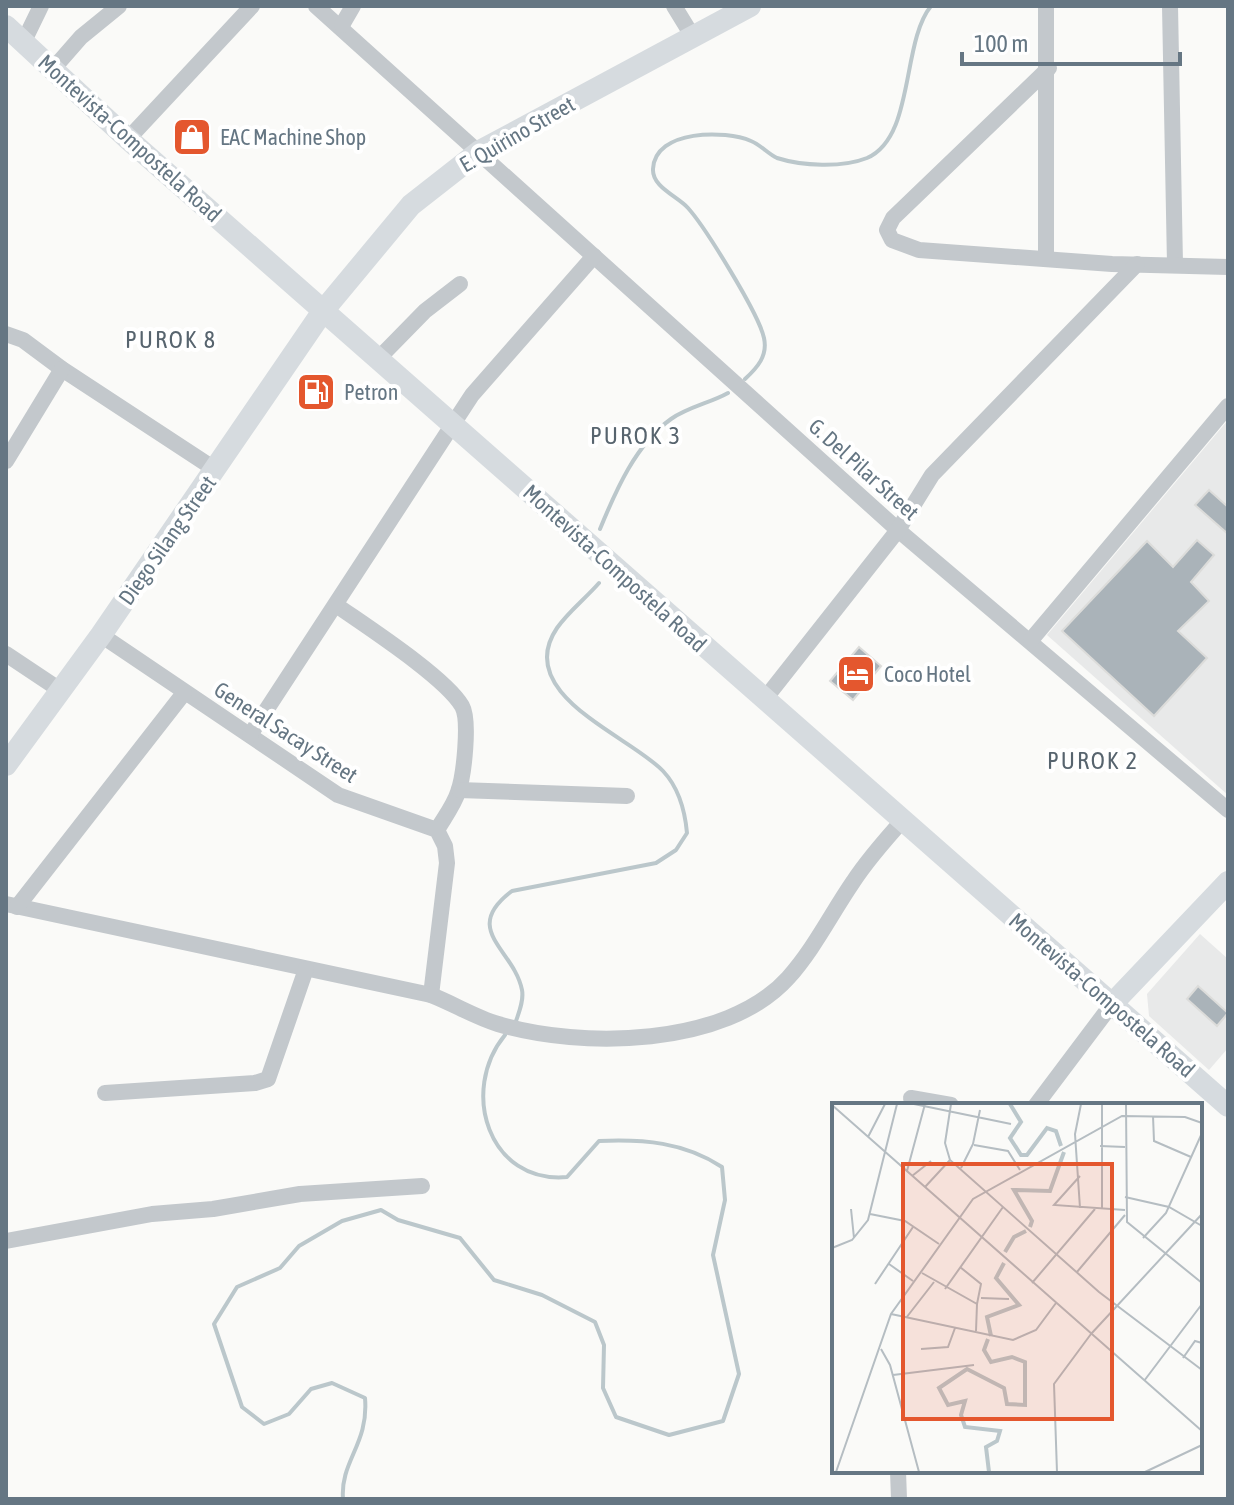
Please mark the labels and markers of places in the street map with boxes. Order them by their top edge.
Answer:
shop icon: EAC Machine Shop [171,116,213,158]
place label: EAC Machine Shop [220,124,366,150]
fuel station icon: Petron [295,371,337,413]
place label: Petron [344,379,398,405]
hotel icon: Coco Hotel [835,653,877,695]
place label: Coco Hotel [884,661,971,687]

